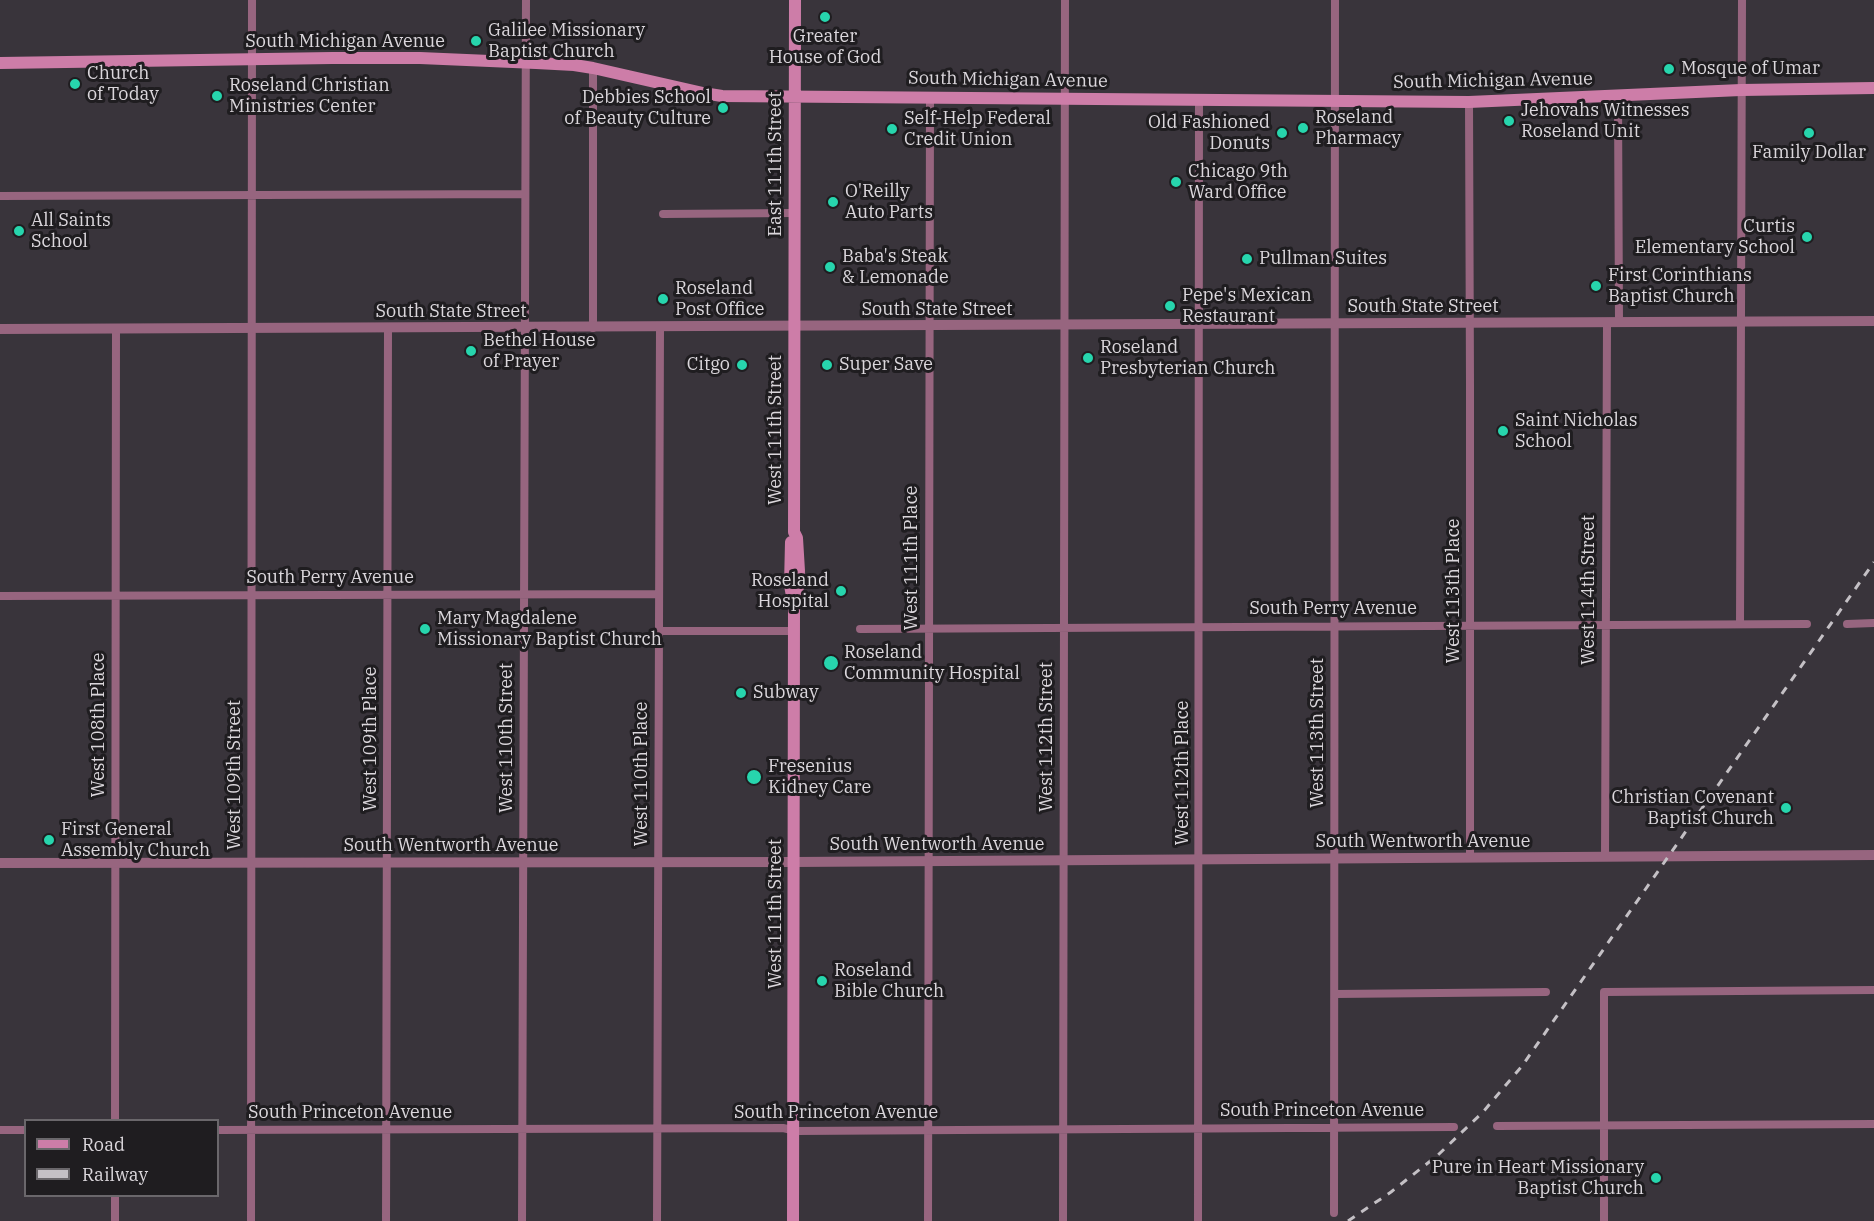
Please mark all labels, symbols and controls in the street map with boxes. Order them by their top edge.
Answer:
marker: Greater House of God [818,10,832,24]
place label: Galilee Missionary Baptist Church [488,20,645,63]
place label: Greater House of God [769,26,881,68]
street label: South Michigan Avenue [245,31,445,53]
marker: Galilee Missionary Baptist Church [469,34,483,48]
place label: Mosque of Umar [1681,58,1820,80]
marker: Mosque of Umar [1662,62,1676,76]
place label: Church of Today [87,63,159,106]
street label: South Michigan Avenue [908,67,1108,93]
street label: South Michigan Avenue [1393,68,1593,94]
place label: Roseland Christian Ministries Center [229,75,390,118]
marker: Church of Today [68,77,82,91]
place label: Debbies School of Beauty Culture [564,87,711,130]
marker: Roseland Christian Ministries Center [210,89,224,103]
street label: East 111th Street [765,91,787,237]
place label: Jehovahs Witnesses Roseland Unit [1521,100,1690,142]
marker: Debbies School of Beauty Culture [716,101,730,115]
place label: Roseland Pharmacy [1315,107,1401,150]
place label: Self-Help Federal Credit Union [904,108,1051,150]
place label: Old Fashioned Donuts [1148,112,1270,154]
marker: Jehovahs Witnesses Roseland Unit [1502,114,1516,128]
marker: Roseland Pharmacy [1296,121,1310,135]
marker: Self-Help Federal Credit Union [885,122,899,136]
marker: Old Fashioned Donuts [1275,126,1289,140]
marker: Family Dollar [1802,126,1816,140]
place label: Family Dollar [1752,142,1866,164]
place label: Chicago 9th Ward Office [1188,161,1288,204]
marker: Chicago 9th Ward Office [1169,175,1183,189]
place label: O'Reilly Auto Parts [845,181,933,224]
marker: O'Reilly Auto Parts [826,195,840,209]
place label: All Saints School [31,210,111,252]
place label: Curtis Elementary School [1635,216,1795,258]
marker: All Saints School [12,224,26,238]
marker: Curtis Elementary School [1800,230,1814,244]
place label: Baba's Steak & Lemonade [842,246,949,288]
place label: Pullman Suites [1259,248,1387,270]
marker: Pullman Suites [1240,252,1254,266]
marker: Baba's Steak & Lemonade [823,260,837,274]
place label: First Corinthians Baptist Church [1608,265,1752,308]
place label: Roseland Post Office [675,278,764,320]
marker: First Corinthians Baptist Church [1589,279,1603,293]
place label: Pepe's Mexican Restaurant [1182,285,1312,328]
marker: Roseland Post Office [656,292,670,306]
street label: South State Street [1348,296,1498,318]
street label: South State Street [862,299,1012,321]
marker: Pepe's Mexican Restaurant [1163,299,1177,313]
street label: South State Street [376,301,526,323]
place label: Bethel House of Prayer [483,330,595,372]
place label: Roseland Presbyterian Church [1100,337,1275,380]
marker: Bethel House of Prayer [464,344,478,358]
marker: Roseland Presbyterian Church [1081,351,1095,365]
place label: Citgo [687,354,730,376]
place label: Super Save [839,354,933,376]
street label: West 111th Street [765,355,787,505]
marker: Citgo [735,358,749,372]
marker: Super Save [820,358,834,372]
place label: Saint Nicholas School [1515,410,1637,452]
marker: Saint Nicholas School [1496,424,1510,438]
street label: West 111th Place [901,486,923,630]
street label: West 114th Street [1578,515,1600,665]
street label: West 113th Place [1443,519,1465,663]
street label: South Perry Avenue [246,567,414,589]
place label: Roseland Hospital [751,570,829,612]
marker: Roseland Hospital [834,584,848,598]
street label: South Perry Avenue [1249,598,1417,620]
place label: Mary Magdalene Missionary Baptist Church [437,608,662,650]
marker: Mary Magdalene Missionary Baptist Church [418,622,432,636]
place label: Roseland Community Hospital [844,642,1020,684]
street label: West 108th Place [88,653,110,797]
marker: Roseland Community Hospital [822,654,840,672]
street label: West 113th Street [1307,658,1329,808]
street label: West 112th Street [1036,662,1058,812]
street label: West 110th Street [496,663,518,813]
street label: West 109th Place [360,667,382,811]
place label: Subway [753,682,819,704]
marker: Subway [734,686,748,700]
street label: West 109th Street [224,700,246,850]
street label: West 112th Place [1172,701,1194,845]
street label: West 110th Place [631,702,653,846]
place label: Fresenius Kidney Care [768,756,871,798]
marker: Fresenius Kidney Care [745,768,763,786]
place label: Christian Covenant Baptist Church [1612,787,1774,830]
marker: Christian Covenant Baptist Church [1779,801,1793,815]
place label: First General Assembly Church [61,819,210,862]
street label: South Wentworth Avenue [1316,831,1530,853]
marker: First General Assembly Church [42,833,56,847]
street label: South Wentworth Avenue [830,834,1044,856]
street label: South Wentworth Avenue [344,835,558,857]
street label: West 111th Street [765,839,787,989]
place label: Roseland Bible Church [834,960,944,1002]
marker: Roseland Bible Church [815,974,829,988]
street label: South Princeton Avenue [1220,1100,1424,1122]
street label: South Princeton Avenue [248,1102,452,1124]
street label: South Princeton Avenue [734,1102,938,1124]
legend [24,1119,219,1197]
text: Road [82,1133,125,1156]
place label: Pure in Heart Missionary Baptist Church [1432,1157,1644,1200]
text: Railway [82,1163,148,1186]
marker: Pure in Heart Missionary Baptist Church [1649,1171,1663,1185]

